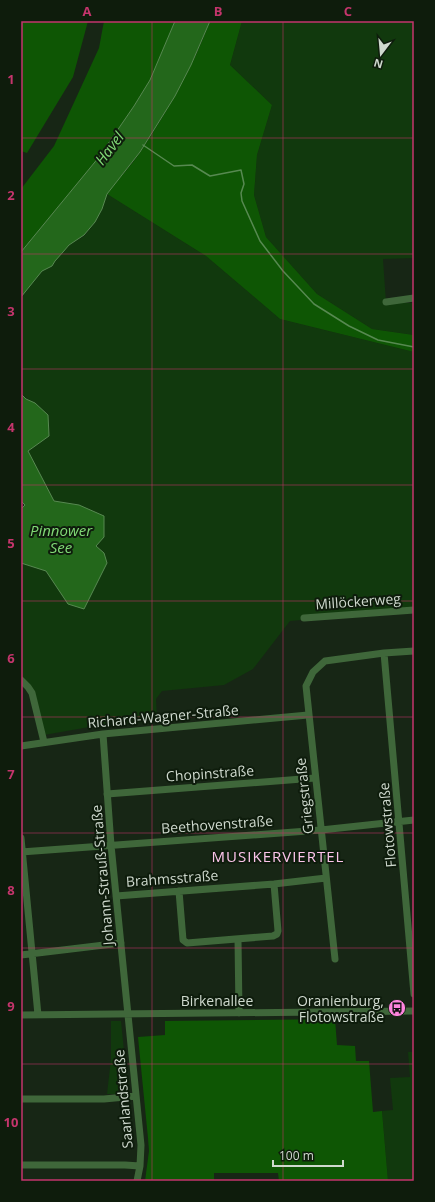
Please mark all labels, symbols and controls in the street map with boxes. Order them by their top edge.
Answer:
text: A [83,2,92,20]
text: B [214,2,223,20]
text: C [344,2,352,20]
north arrow [361,34,401,74]
text: N [372,56,384,73]
text: 1 [7,70,15,88]
water label: Havel [90,126,129,169]
text: 2 [7,186,15,204]
text: 3 [7,302,15,320]
text: 4 [7,418,15,436]
water label: Pinnower See [30,520,93,557]
text: 5 [7,534,15,552]
street label: Millöckerweg [315,589,402,613]
text: 6 [7,649,15,667]
street label: Richard-Wagner-Straße [87,700,240,732]
street label: Griegstraße [291,757,317,835]
street label: Chopinstraße [165,760,255,786]
text: 7 [7,765,15,783]
street label: Flotowstraße [374,782,400,868]
street label: Johann-Strauß-Straße [86,804,118,948]
street label: Beethovenstraße [160,811,274,837]
district label: MUSIKERVIERTEL [212,846,344,866]
street label: Brahmsstraße [125,865,219,891]
text: 8 [7,881,15,899]
street label: Birkenallee [181,991,253,1010]
place label: Oranienburg, Flotowstraße [297,991,384,1026]
text: 9 [7,997,15,1015]
bus stop icon: Oranienburg, Flotowstraße [387,998,407,1018]
street label: Saarlandstraße [109,1049,137,1149]
text: 10 [4,1113,18,1131]
scale bar [273,1142,343,1168]
text: 100 m [279,1147,314,1164]

